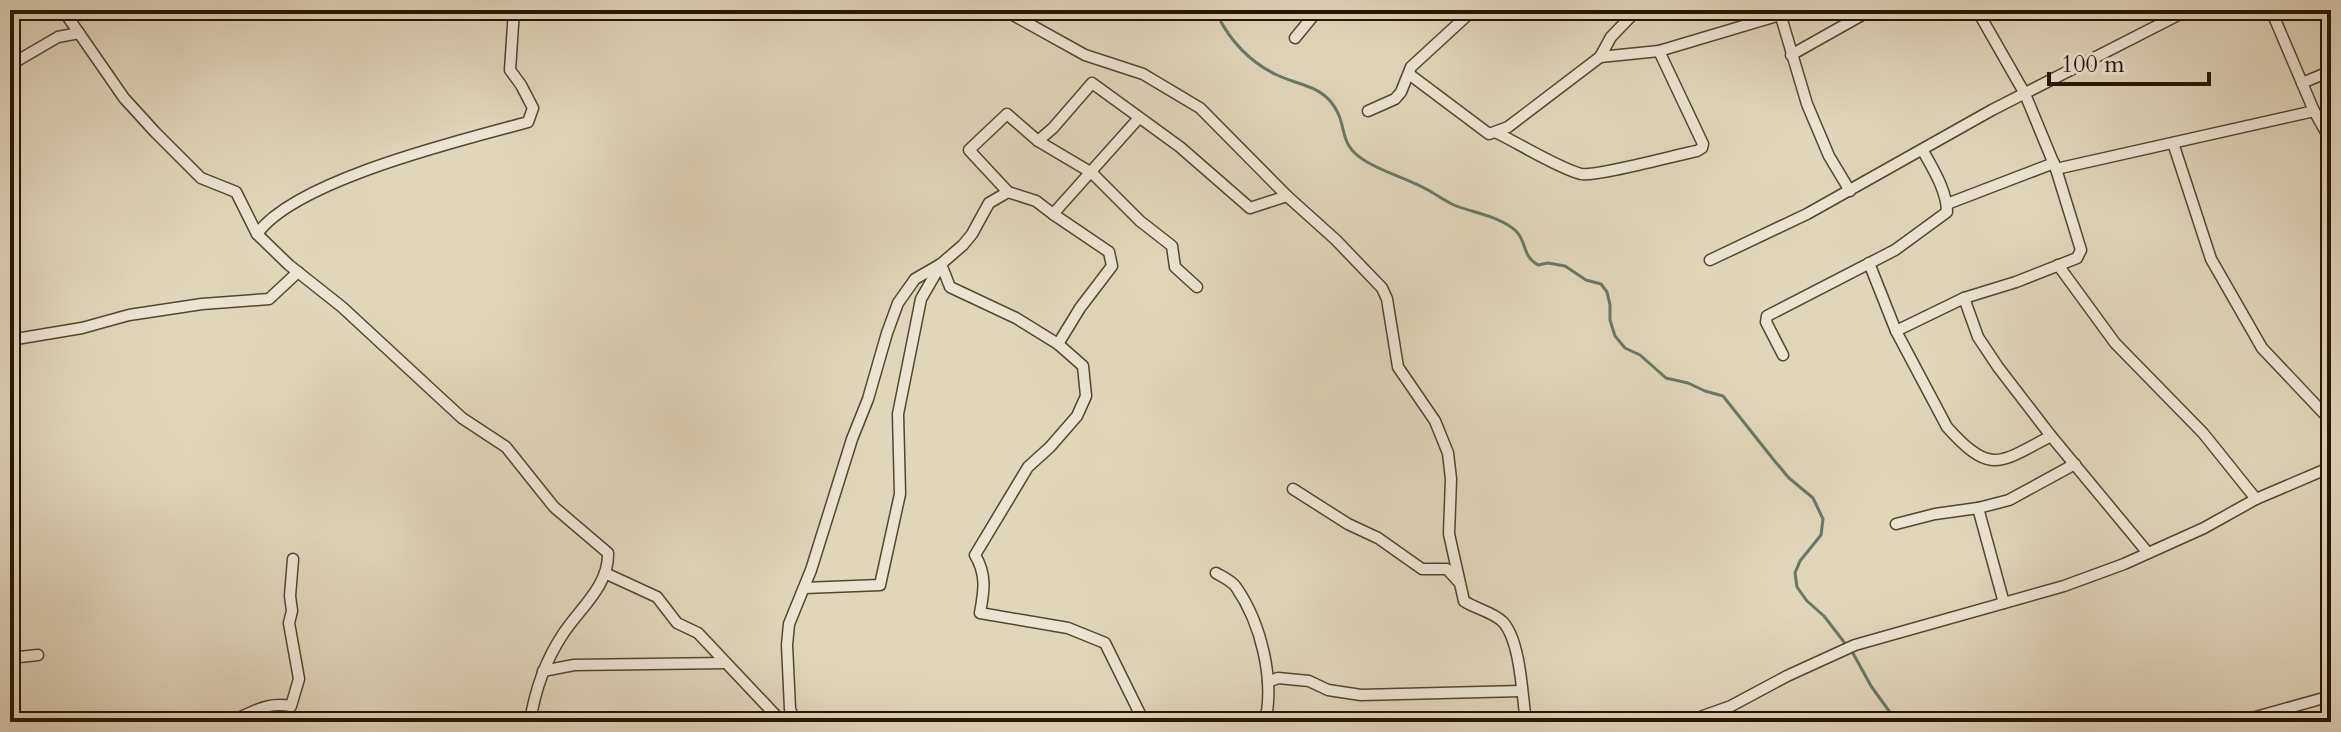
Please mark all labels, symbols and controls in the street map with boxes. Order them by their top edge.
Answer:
scale bar [2049,36,2209,86]
text: 100 m [2061,48,2125,81]

